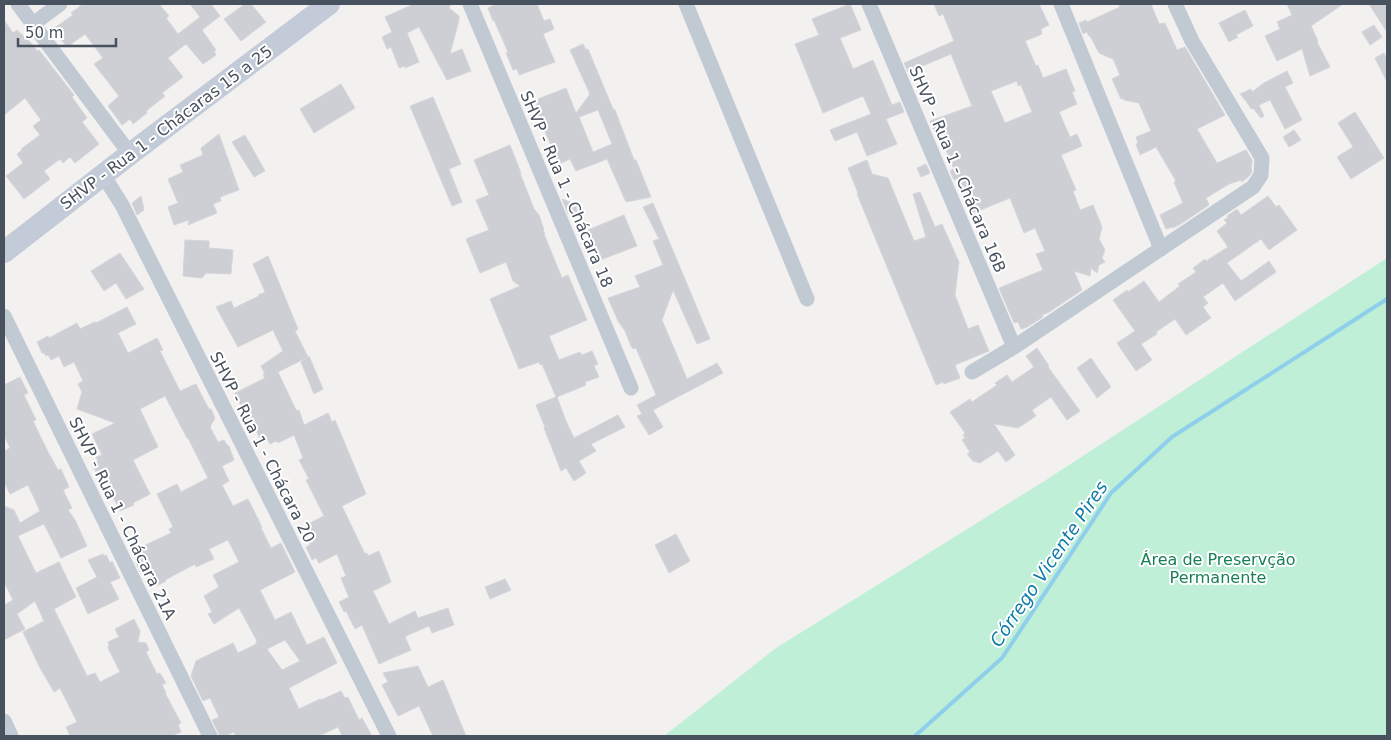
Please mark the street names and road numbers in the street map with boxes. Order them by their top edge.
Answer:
street label: SHVP - Rua 1 - Chácaras 15 a 25 [57,41,276,213]
street label: SHVP - Rua 1 - Chácara 16B [905,63,1010,275]
street label: SHVP - Rua 1 - Chácara 18 [516,88,617,290]
street label: SHVP - Rua 1 - Chácara 20 [206,349,319,546]
street label: SHVP - Rua 1 - Chácara 21A [65,414,180,623]

